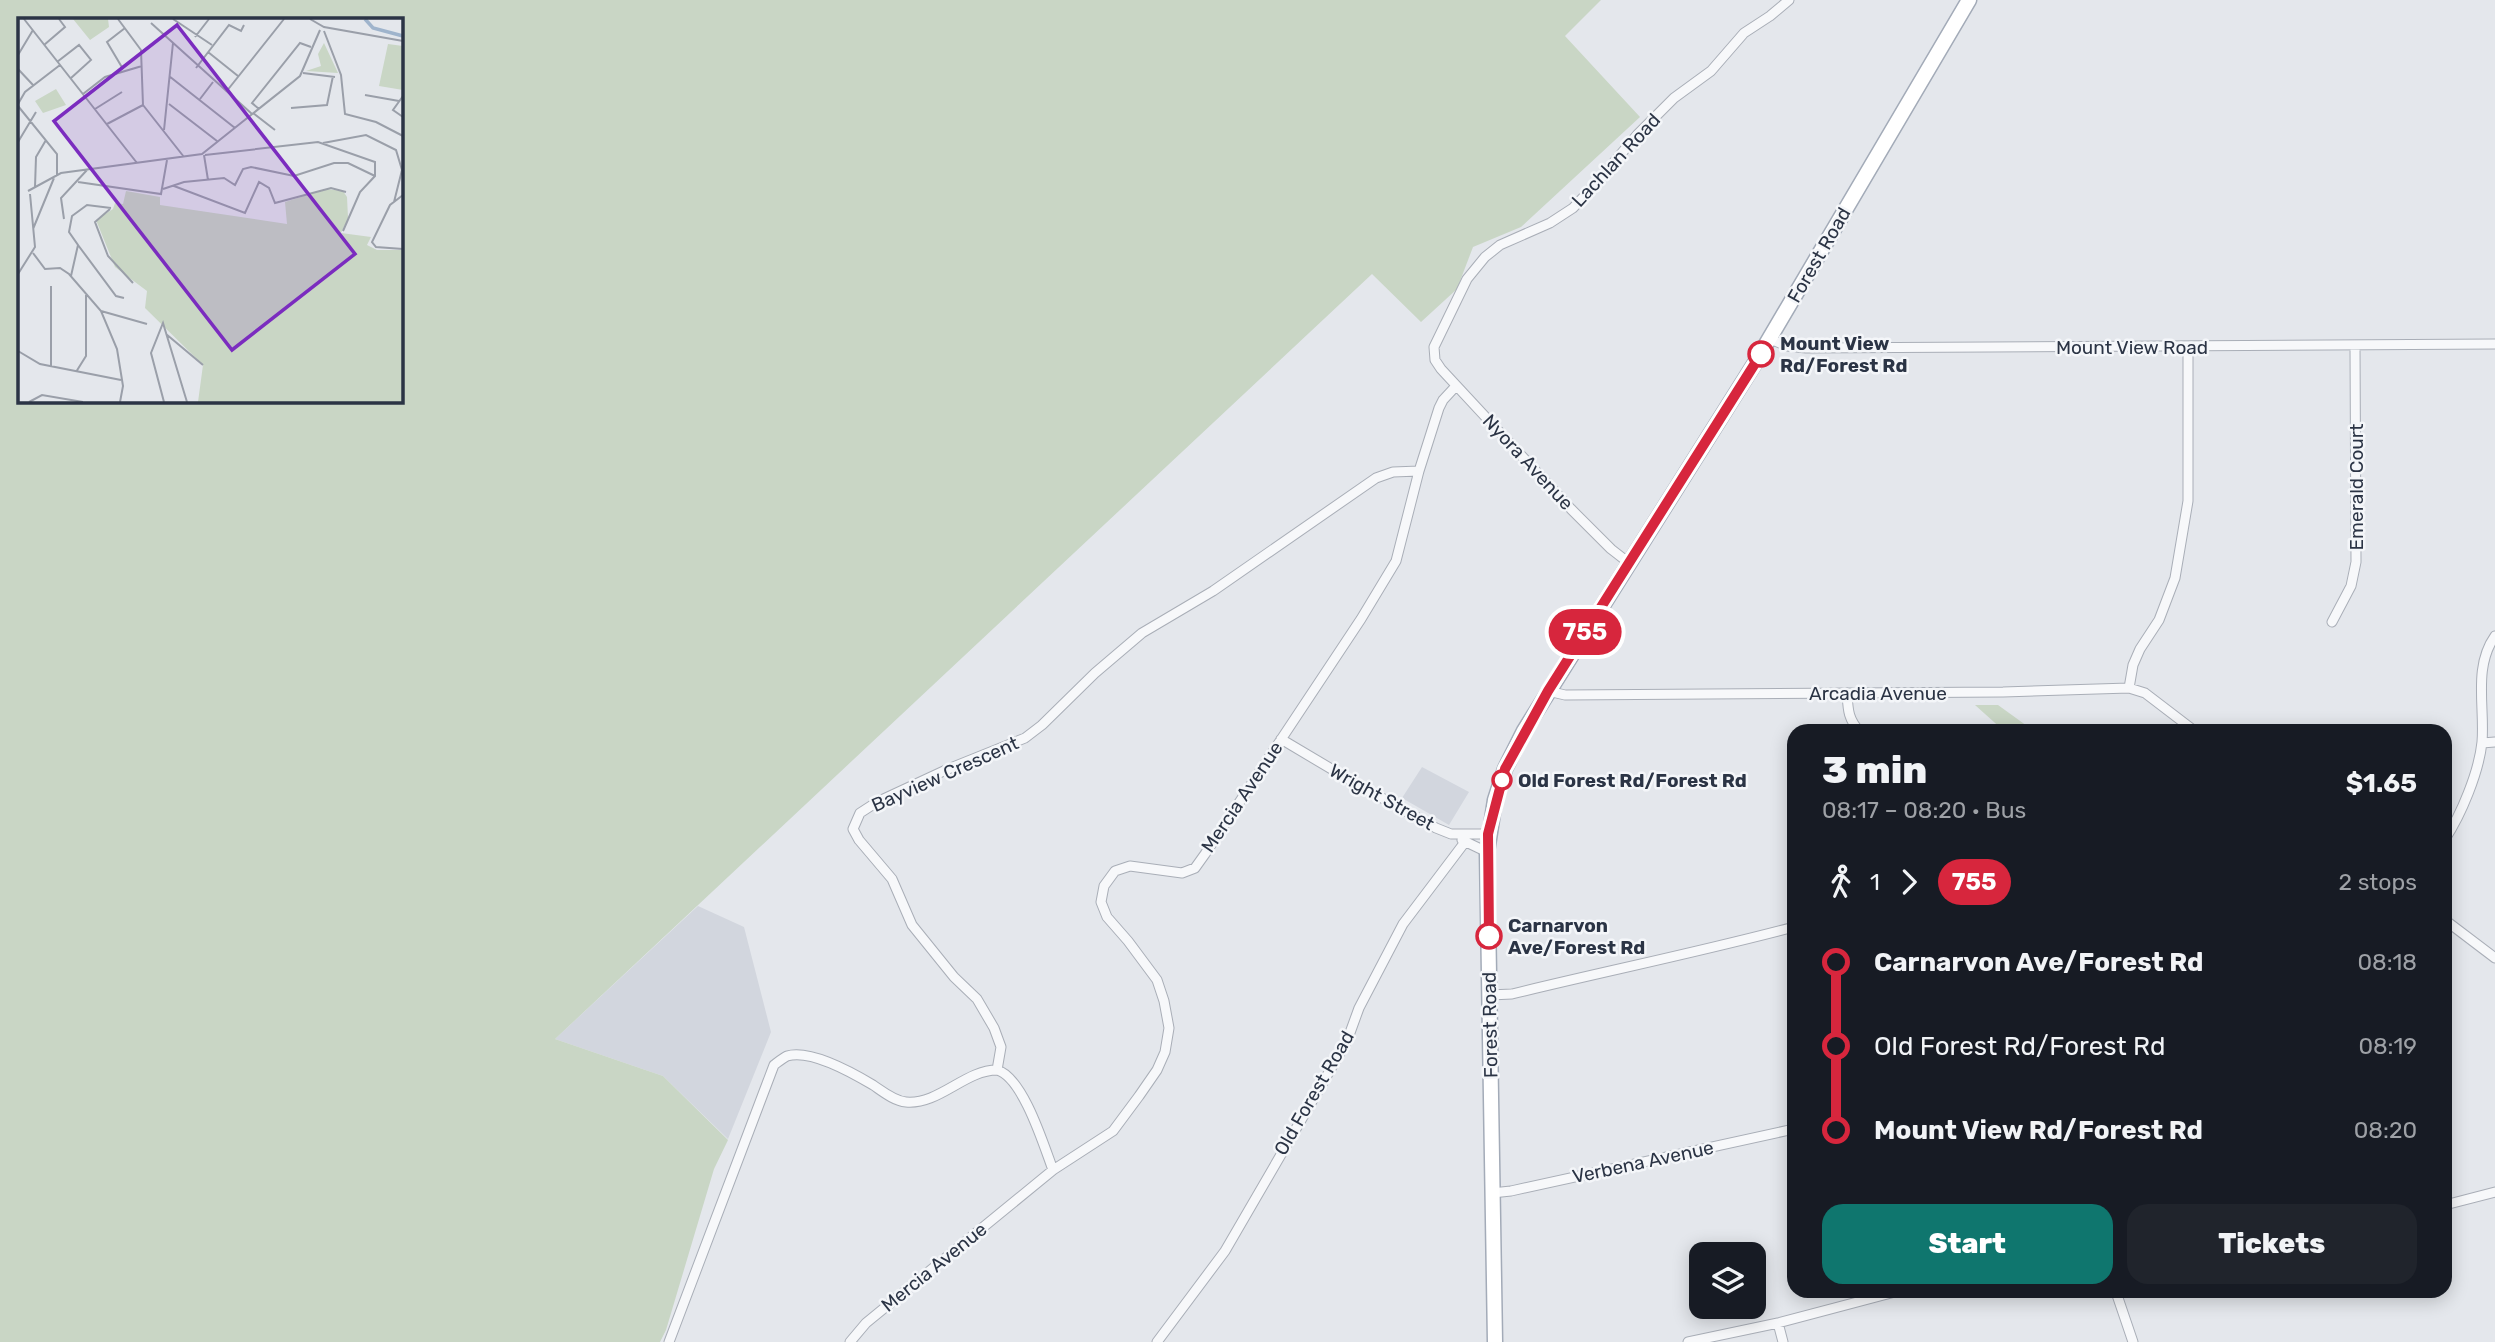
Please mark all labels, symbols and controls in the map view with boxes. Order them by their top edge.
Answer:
inset map [18,18,402,402]
street label: Lachlan Road [1567,108,1665,212]
street label: Forest Road [1782,203,1856,307]
place label: Mount View Rd/Forest Rd [1780,332,1907,377]
street label: Mount View Road [2056,336,2208,359]
marker: Mount View Rd/Forest Rd [1748,341,1774,367]
street label: Nyora Avenue [1478,409,1578,515]
street label: Emerald Court [2345,423,2368,550]
line badge: 755 [1545,609,1625,655]
text: 755 [1563,618,1607,646]
street label: Arcadia Avenue [1809,682,1947,705]
street label: Bayview Crescent [868,731,1023,817]
street label: Mercia Avenue [1196,737,1288,857]
text: 3 min [1822,747,1927,793]
street label: Wright Street [1325,759,1439,836]
text: $1.65 [2346,768,2417,799]
place label: Old Forest Rd/Forest Rd [1518,769,1747,792]
marker: Old Forest Rd/Forest Rd [1492,770,1512,790]
text: 08:17 – 08:20 · Bus [1822,796,2026,824]
icon: walk [1822,863,1860,901]
icon: forward [1890,863,1928,901]
text: 1 [1870,868,1880,896]
text: 755 [1952,868,1997,896]
text: 2 stops [2339,868,2417,896]
place label: Carnarvon Ave/Forest Rd [1508,914,1645,959]
marker: Carnarvon Ave/Forest Rd [1476,923,1502,949]
text: Carnarvon Ave/Forest Rd [1874,947,2203,978]
text: 08:18 [2357,948,2417,976]
street label: Forest Road [1478,972,1502,1078]
street label: Old Forest Road [1269,1027,1359,1159]
text: Old Forest Rd/Forest Rd [1874,1031,2165,1062]
text: 08:19 [2358,1032,2417,1060]
text: Mount View Rd/Forest Rd [1874,1115,2203,1146]
text: 08:20 [2354,1116,2417,1144]
street label: Verbena Avenue [1570,1136,1716,1188]
button: Start [1822,1204,2113,1284]
button: Tickets [2127,1204,2417,1284]
street label: Mercia Avenue [877,1217,991,1317]
map controls [1689,1242,1766,1319]
button: layers [1689,1242,1766,1319]

